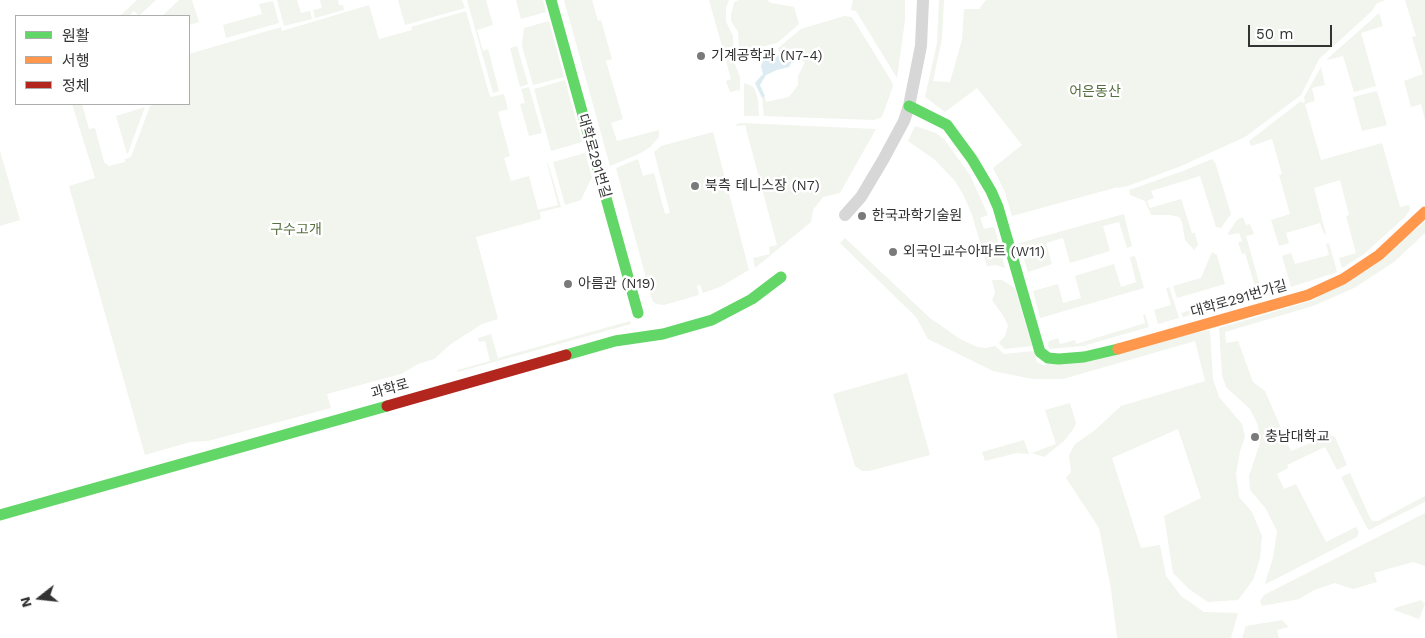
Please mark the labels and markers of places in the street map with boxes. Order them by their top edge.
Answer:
place label: 기계공학과 (N7-4) [711,48,822,64]
marker: 기계공학과 (N7-4) [695,50,707,62]
place label: 북측 테니스장 (N7) [705,178,820,194]
marker: 북측 테니스장 (N7) [689,180,701,192]
place label: 한국과학기술원 [872,208,962,224]
marker: 한국과학기술원 [856,210,868,222]
place label: 외국인교수아파트 (W11) [903,244,1045,260]
marker: 외국인교수아파트 (W11) [887,246,899,258]
place label: 아름관 (N19) [578,276,655,292]
marker: 아름관 (N19) [562,278,574,290]
place label: 충남대학교 [1265,429,1329,445]
marker: 충남대학교 [1249,431,1261,443]

